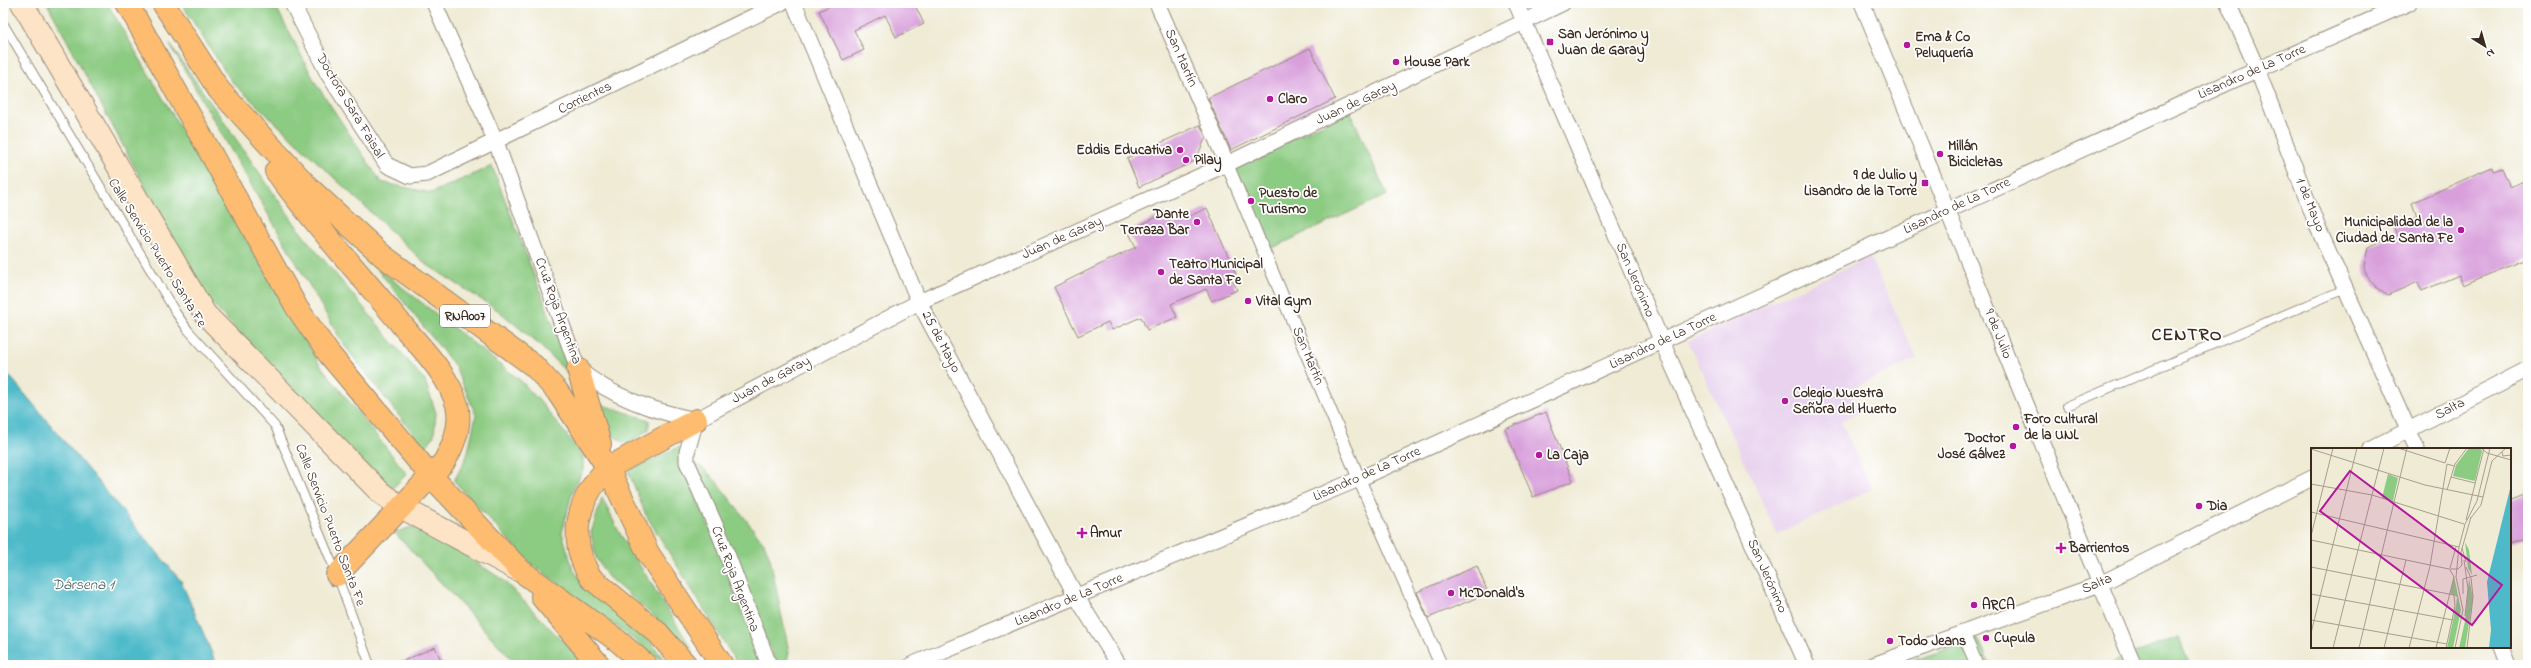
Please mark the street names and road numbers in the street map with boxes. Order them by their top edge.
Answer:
street label: San Martín [1159,26,1203,90]
street label: Lisandro de La Torre [2195,39,2310,105]
street label: Doctora Sara Faisal [310,49,390,163]
street label: Juan de Garay [1312,75,1400,132]
street label: Corrientes [555,76,615,120]
street label: Lisandro de La Torre [1900,172,2015,240]
street label: Calle Servicio Puerto Santa Fe [102,174,212,332]
street label: 1 de Mayo [2289,175,2330,236]
street label: Juan de Garay [1018,211,1106,266]
street label: San Jerónimo [1610,239,1660,321]
street label: Cruz Roja Argentina [528,255,587,368]
road number: RNA007 [440,305,490,327]
street label: 9 de Julio [1978,306,2018,362]
street label: 25 de Mayo [915,307,966,377]
street label: Lisandro de La Torre [1606,307,1721,375]
street label: San Martín [1286,324,1330,388]
street label: Juan de Garay [728,350,815,410]
street label: Salta [2431,393,2469,425]
street label: Calle Servicio Puerto Santa Fe [289,441,371,610]
street label: Lisandro de La Torre [1310,441,1425,507]
street label: Cruz Roja Argentina [704,523,765,635]
street label: San Jerónimo [1741,536,1793,616]
street label: Lisandro de La Torre [1012,567,1127,632]
street label: Salta [2079,568,2115,600]

